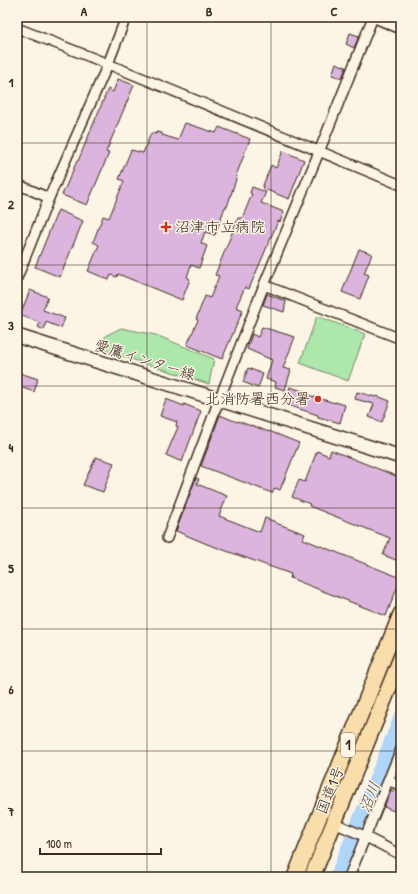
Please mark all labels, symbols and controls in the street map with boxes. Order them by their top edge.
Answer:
text: A [81,2,88,20]
text: B [206,2,213,20]
text: C [330,2,338,20]
text: 1 [9,73,14,91]
text: 2 [8,195,15,213]
place label: 沼津市立病院 [175,216,265,237]
marker: 沼津市立病院 [160,221,172,233]
text: 3 [8,316,14,334]
street label: 愛鷹インター線 [92,334,198,385]
place label: 北消防署西分署 [205,388,310,409]
marker: 北消防署西分署 [313,394,323,404]
text: 4 [9,438,14,456]
text: 5 [8,559,14,577]
text: 6 [8,680,14,698]
road number: 1 [341,733,355,757]
street label: 国道1号 [310,762,349,817]
water label: 沼川 [353,778,385,816]
text: 7 [7,802,15,820]
scale bar [40,830,161,856]
text: 100 m [46,835,72,852]

